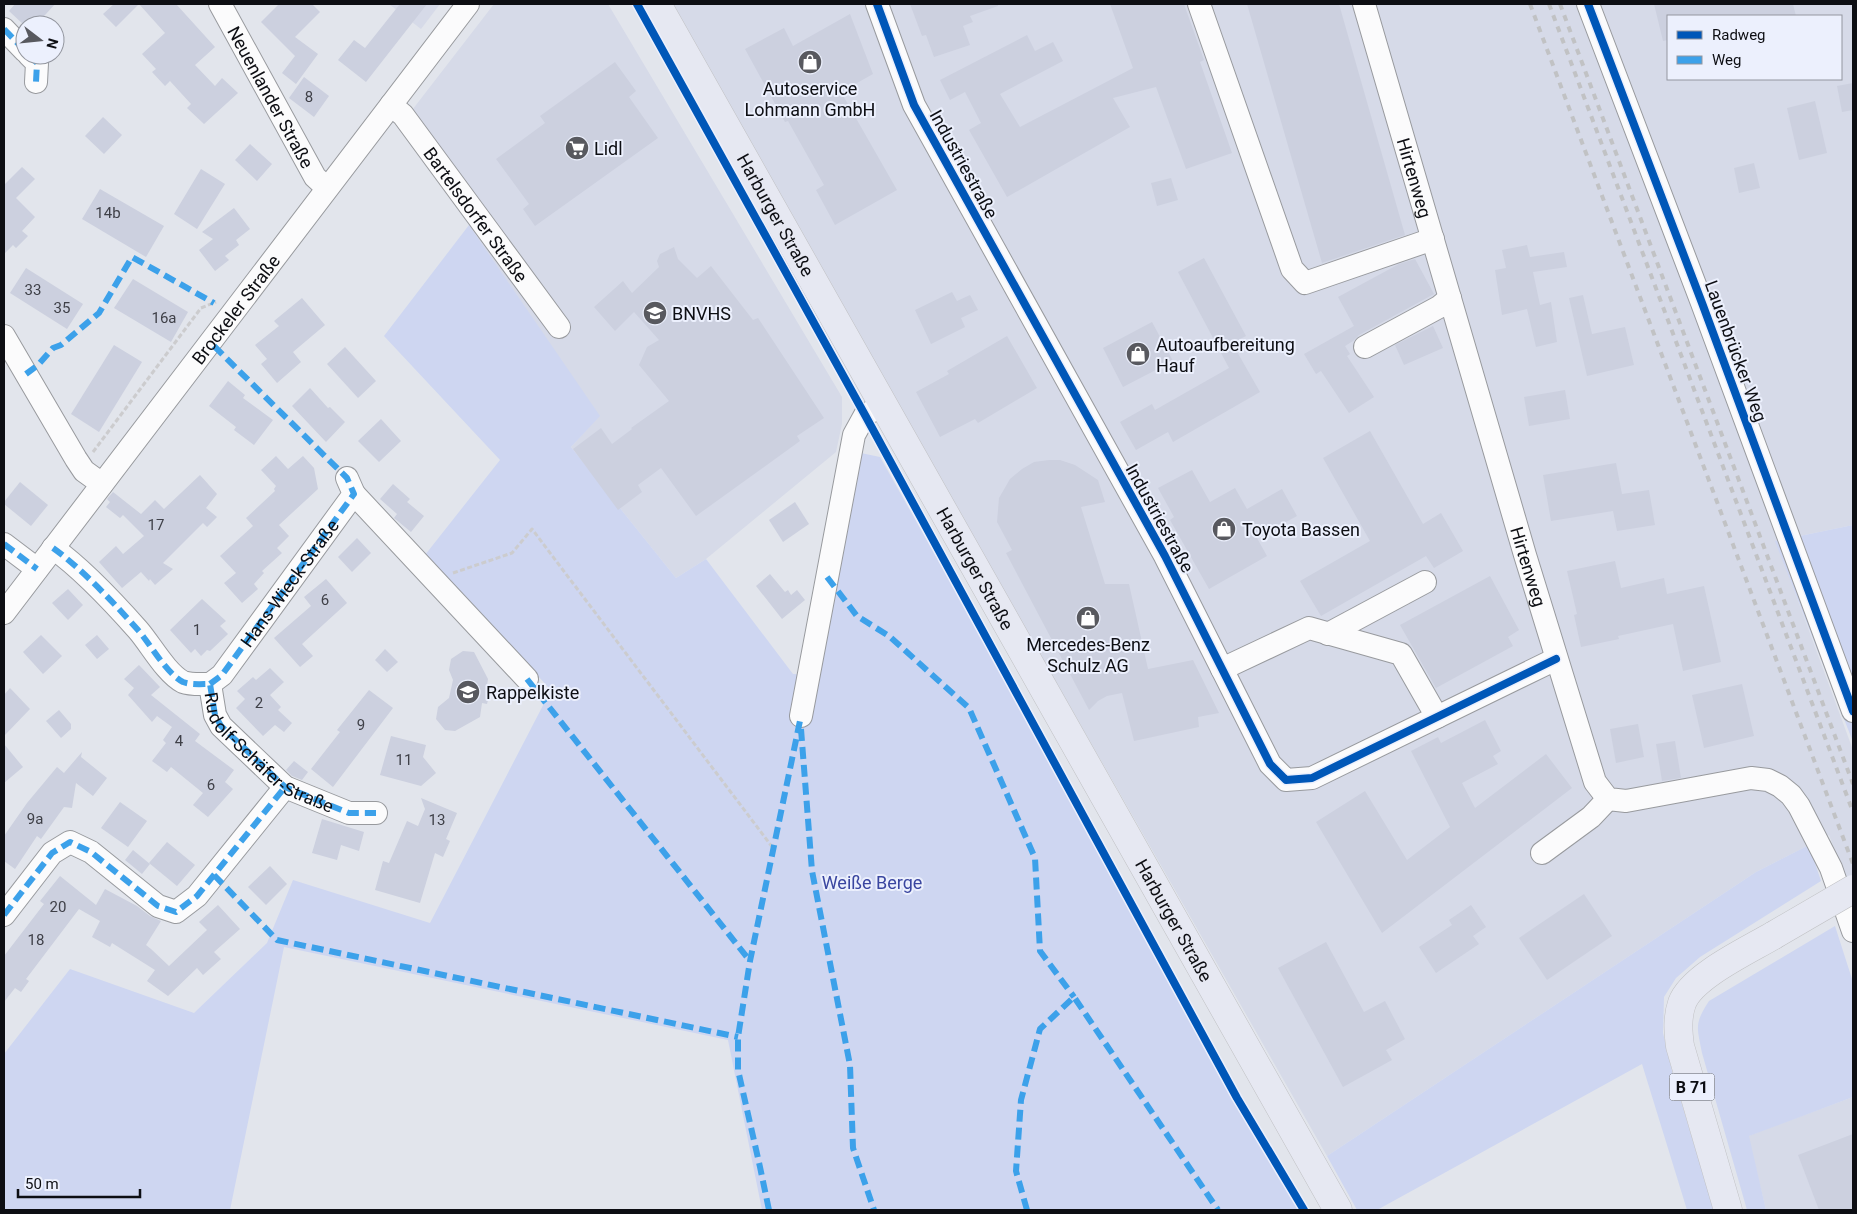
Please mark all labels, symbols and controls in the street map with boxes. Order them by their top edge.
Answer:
north arrow [15,15,65,65]
legend [1667,15,1842,80]
street label: Neuenlander Straße [224,22,318,171]
text: Radweg [1712,26,1766,44]
text: N [43,37,62,51]
shop icon: Autoservice Lohmann GmbH [797,49,823,75]
text: Weg [1712,51,1741,69]
place label: Autoservice Lohmann GmbH [745,78,875,120]
house number: 8 [305,88,313,106]
street label: Industriestraße [925,106,1003,222]
supermarket icon: Lidl [564,135,590,161]
street label: Hirtenweg [1393,135,1436,220]
place label: Lidl [594,138,623,159]
street label: Bartelsdorfer Straße [420,143,533,286]
street label: Harburger Straße [733,150,819,280]
house number: 14b [95,204,121,222]
street label: Brockeler Straße [187,250,284,368]
street label: Lauenbrücker Weg [1701,277,1771,425]
house number: 33 [25,281,41,299]
house number: 35 [54,299,70,317]
school or university icon: BNVHS [642,300,668,326]
place label: BNVHS [672,303,731,324]
house number: 16a [151,309,177,327]
place label: Autoaufbereitung Hauf [1156,334,1295,376]
shop icon: Autoaufbereitung Hauf [1125,341,1151,367]
street label: Industriestraße [1121,460,1199,576]
street label: Harburger Straße [933,503,1019,633]
street label: Hans-Wieck-Straße [236,515,343,651]
house number: 17 [148,516,164,534]
shop icon: Toyota Bassen [1211,516,1237,542]
place label: Toyota Bassen [1242,519,1360,540]
street label: Hirtenweg [1507,524,1551,609]
house number: 6 [321,591,329,609]
shop icon: Mercedes-Benz Schulz AG [1075,605,1101,631]
house number: 1 [193,621,201,639]
place label: Mercedes-Benz Schulz AG [1026,634,1150,676]
school or university icon: Rappelkiste [455,679,481,705]
place label: Rappelkiste [486,682,579,703]
street label: Rudolf-Schäfer-Straße [201,690,337,816]
house number: 2 [255,694,263,712]
house number: 9 [357,716,365,734]
house number: 4 [175,732,184,750]
house number: 11 [396,751,412,769]
house number: 6 [207,776,215,794]
house number: 9a [27,810,43,828]
house number: 13 [429,811,445,829]
street label: Harburger Straße [1131,855,1217,985]
park label: Weiße Berge [822,872,922,893]
house number: 20 [50,898,66,916]
house number: 18 [28,931,44,949]
road number: B 71 [1670,1074,1714,1100]
scale bar [18,1166,140,1198]
text: 50 m [25,1175,59,1193]

